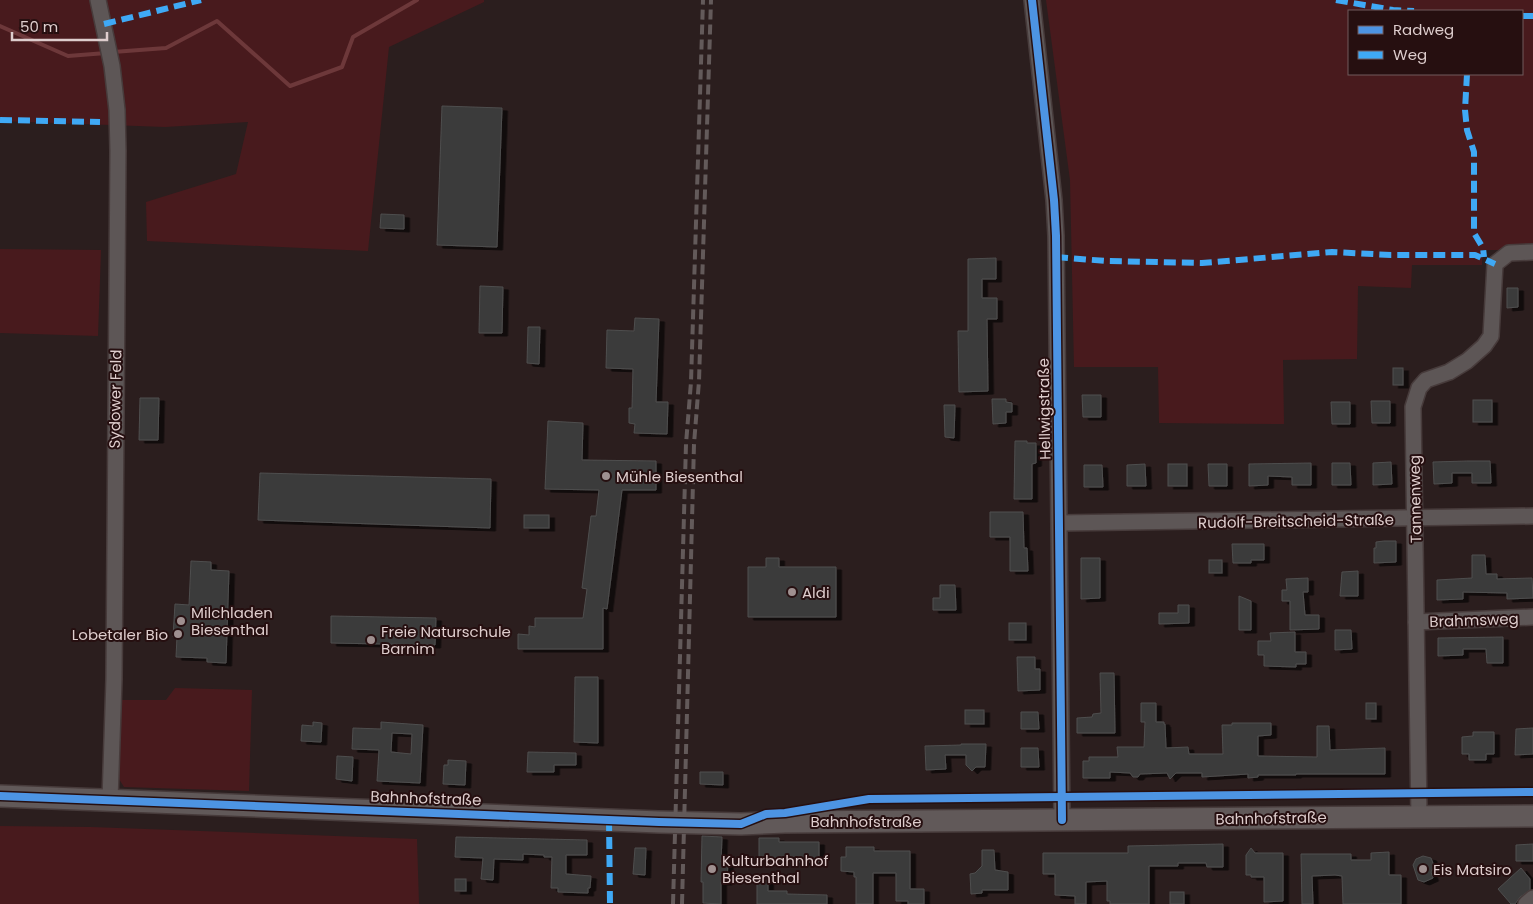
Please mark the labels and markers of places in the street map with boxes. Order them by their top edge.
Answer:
place label: Mühle Biesenthal [616,466,743,487]
marker: Mühle Biesenthal [600,470,612,482]
place label: Aldi [802,582,830,603]
marker: Aldi [786,586,798,598]
place label: Milchladen Biesenthal [191,602,273,640]
marker: Milchladen Biesenthal [175,615,187,627]
place label: Freie Naturschule Barnim [381,621,511,659]
place label: Lobetaler Bio [72,624,168,645]
marker: Lobetaler Bio [172,628,184,640]
marker: Freie Naturschule Barnim [365,634,377,646]
place label: Kulturbahnhof Biesenthal [722,850,829,888]
place label: Eis Matsiro [1433,859,1511,880]
marker: Kulturbahnhof Biesenthal [706,863,718,875]
marker: Eis Matsiro [1417,863,1429,875]

